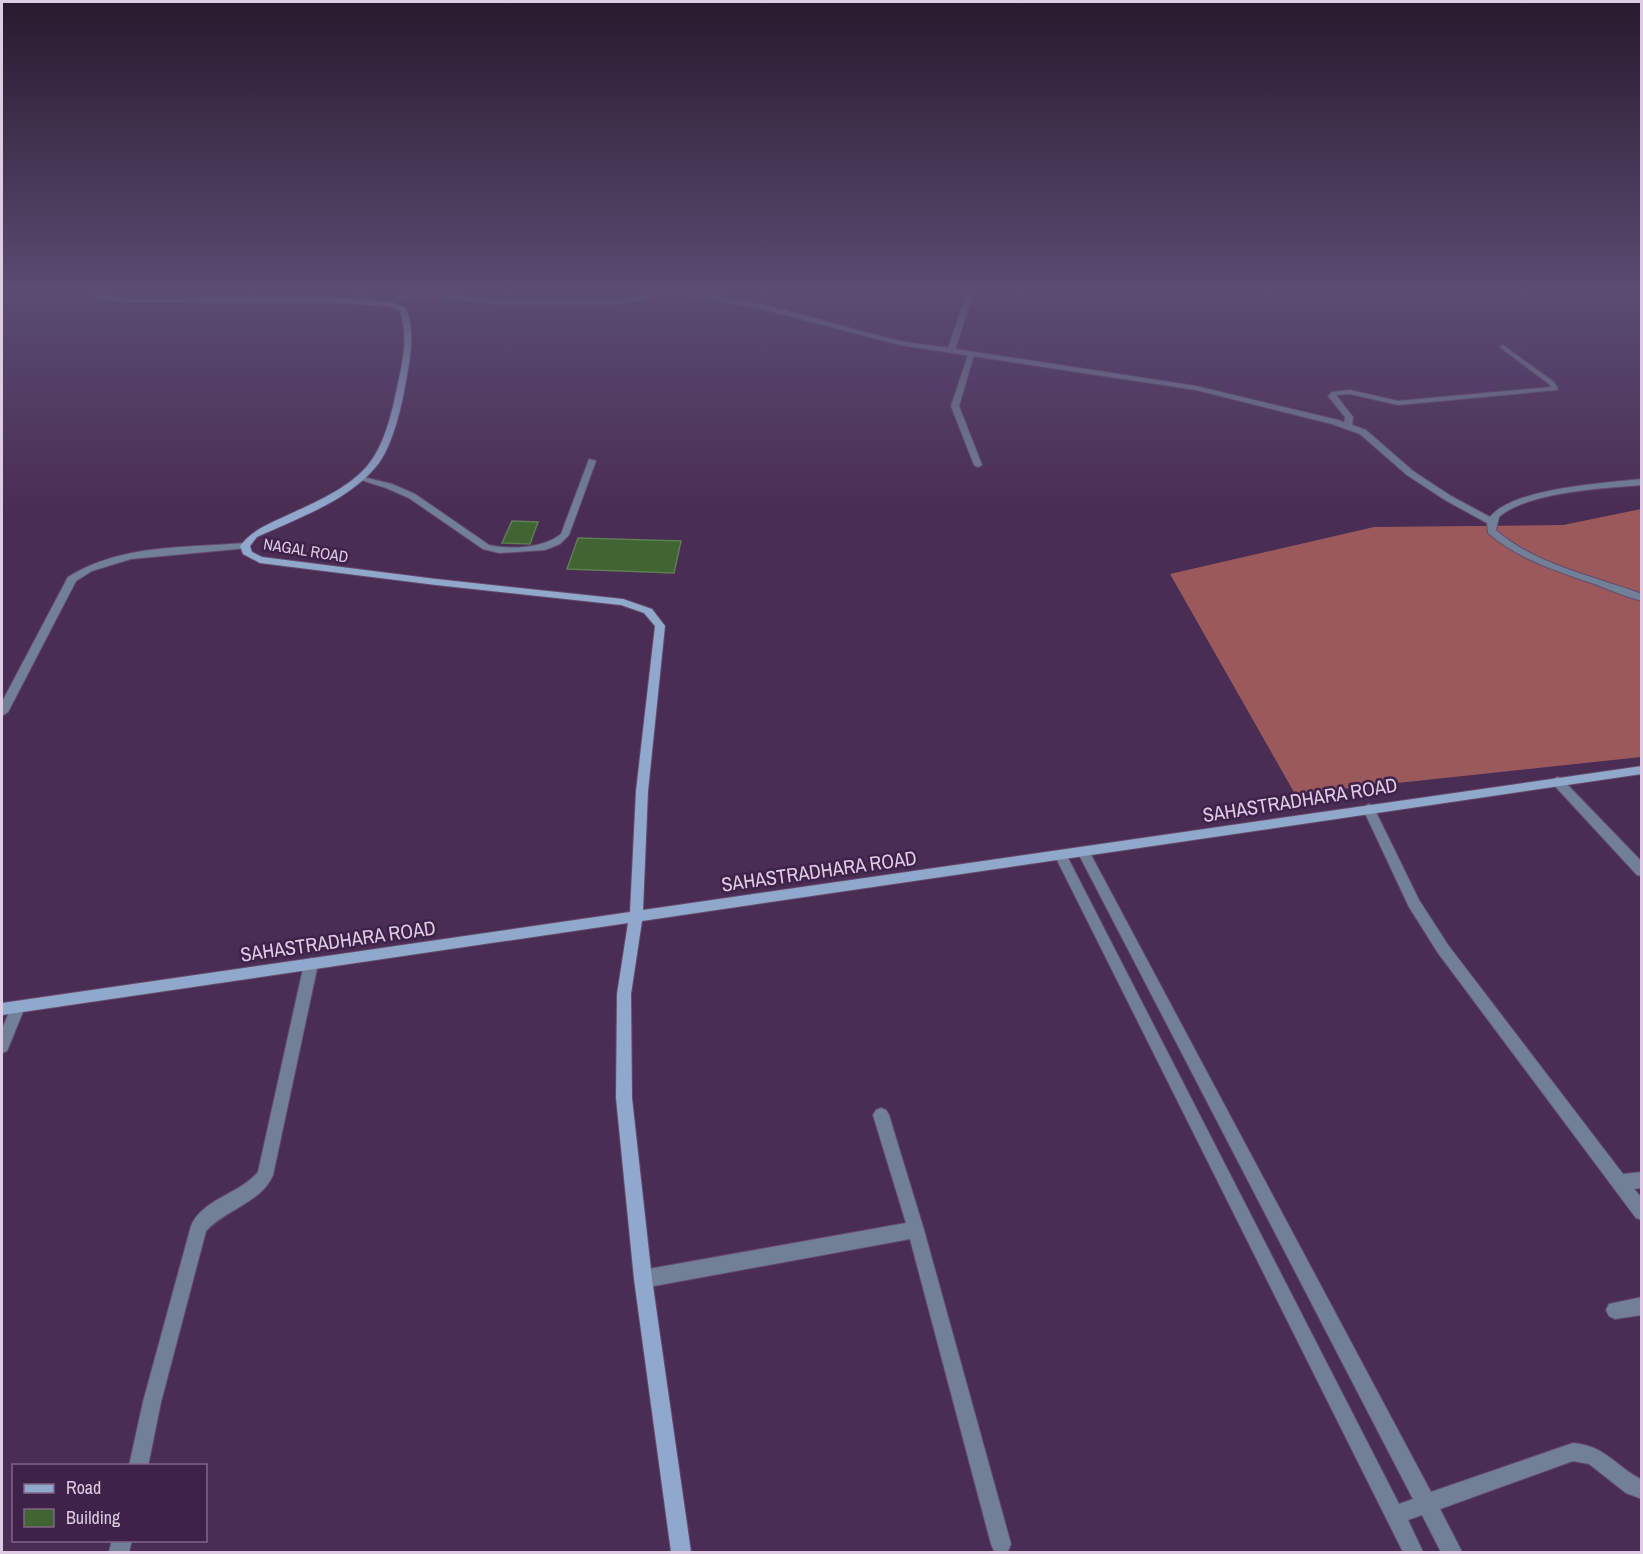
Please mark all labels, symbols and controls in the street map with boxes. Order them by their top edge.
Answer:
street label: NAGAL ROAD [262,532,350,568]
street label: SAHASTRADHARA ROAD [1201,771,1399,828]
street label: SAHASTRADHARA ROAD [720,843,918,898]
street label: SAHASTRADHARA ROAD [239,913,437,968]
legend [12,1464,207,1542]
text: Road [66,1475,101,1500]
text: Building [66,1505,121,1530]

